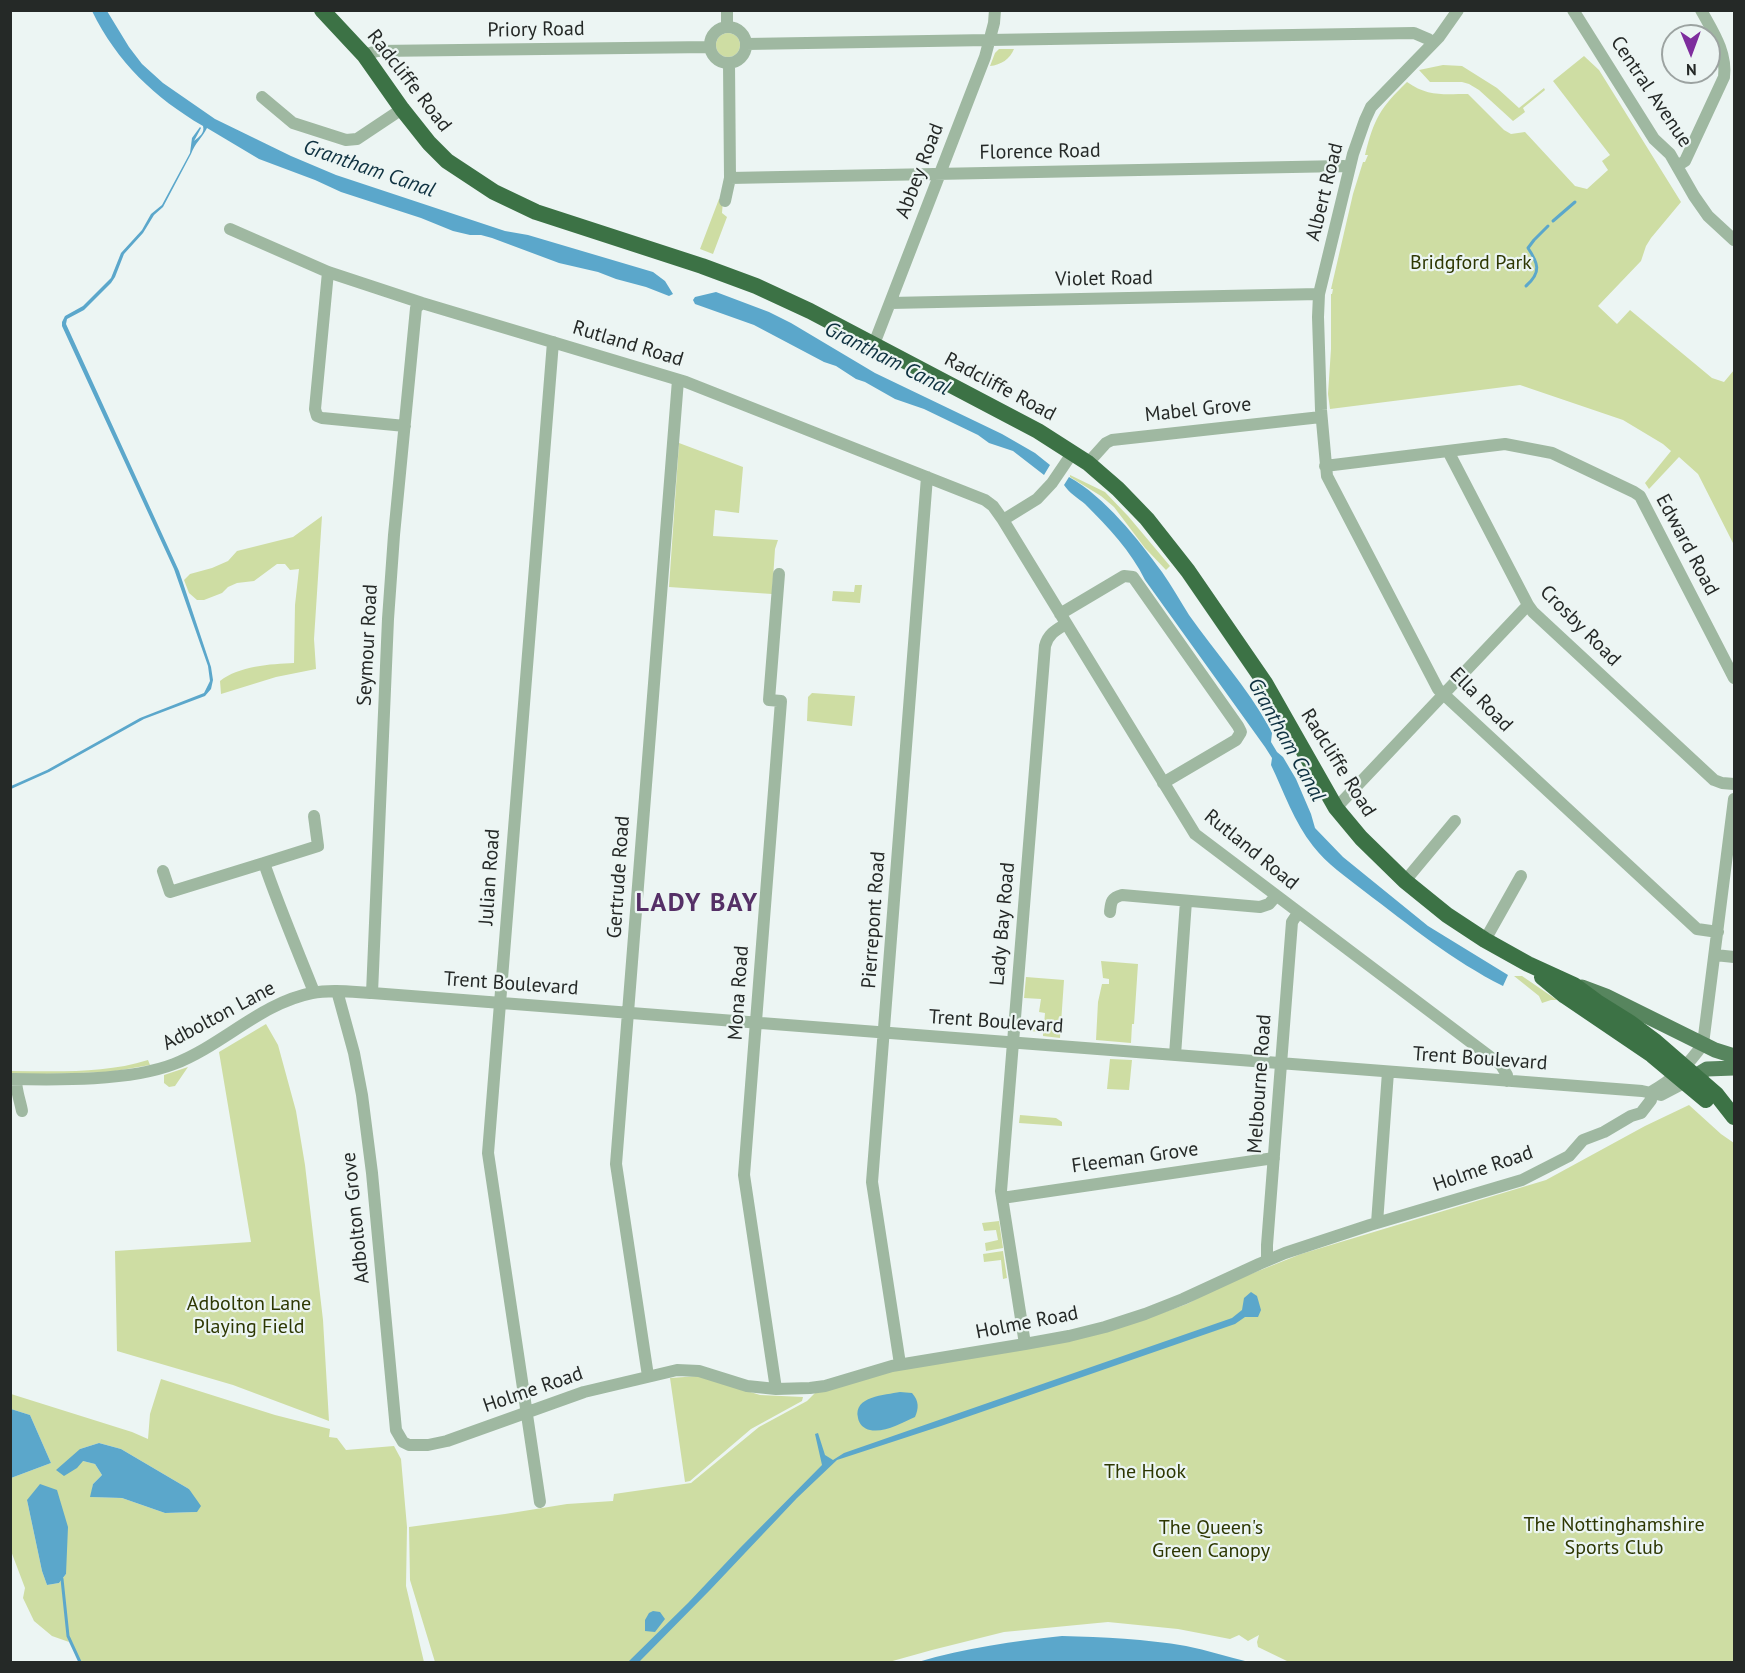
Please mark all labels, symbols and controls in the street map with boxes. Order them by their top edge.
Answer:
street label: Priory Road [487,17,585,43]
north arrow [1661,24,1721,84]
street label: Radcliffe Road [362,25,456,137]
street label: Central Avenue [1605,32,1697,152]
text: N [1686,60,1697,80]
street label: Abbey Road [891,120,949,222]
water label: Grantham Canal [300,135,438,203]
street label: Florence Road [979,139,1101,165]
street label: Albert Road [1301,140,1349,244]
park label: Bridgford Park [1410,251,1532,275]
street label: Violet Road [1055,266,1153,292]
street label: Rutland Road [570,316,686,372]
water label: Grantham Canal [820,317,954,401]
street label: Radcliffe Road [940,348,1060,426]
street label: Mabel Grove [1144,392,1252,428]
street label: Edward Road [1650,490,1724,600]
street label: Crosby Road [1535,581,1625,671]
street label: Seymour Road [353,584,383,706]
street label: Ella Road [1445,663,1517,737]
water label: Grantham Canal [1242,674,1330,806]
street label: Radcliffe Road [1295,704,1381,822]
street label: Rutland Road [1199,805,1303,895]
street label: Gertrude Road [603,815,635,939]
street label: Julian Road [475,828,505,926]
street label: Pierrepont Road [857,851,891,989]
street label: Lady Bay Road [986,861,1020,987]
district label: LADY BAY [635,888,759,920]
street label: Mona Road [724,945,754,1041]
street label: Trent Boulevard [443,967,579,1001]
street label: Adbolton Lane [158,976,280,1056]
street label: Trent Boulevard [928,1005,1064,1039]
street label: Melbourne Road [1243,1013,1277,1155]
street label: Trent Boulevard [1412,1042,1548,1076]
street label: Fleeman Grove [1070,1137,1200,1179]
street label: Holme Road [1430,1141,1536,1197]
street label: Adbolton Grove [337,1151,375,1285]
park label: Adbolton Lane Playing Field [187,1292,311,1339]
street label: Holme Road [974,1301,1080,1345]
street label: Holme Road [480,1362,586,1418]
park label: The Hook [1104,1460,1186,1484]
park label: The Nottinghamshire Sports Club [1523,1513,1705,1560]
park label: The Queen's Green Canopy [1152,1516,1270,1563]

